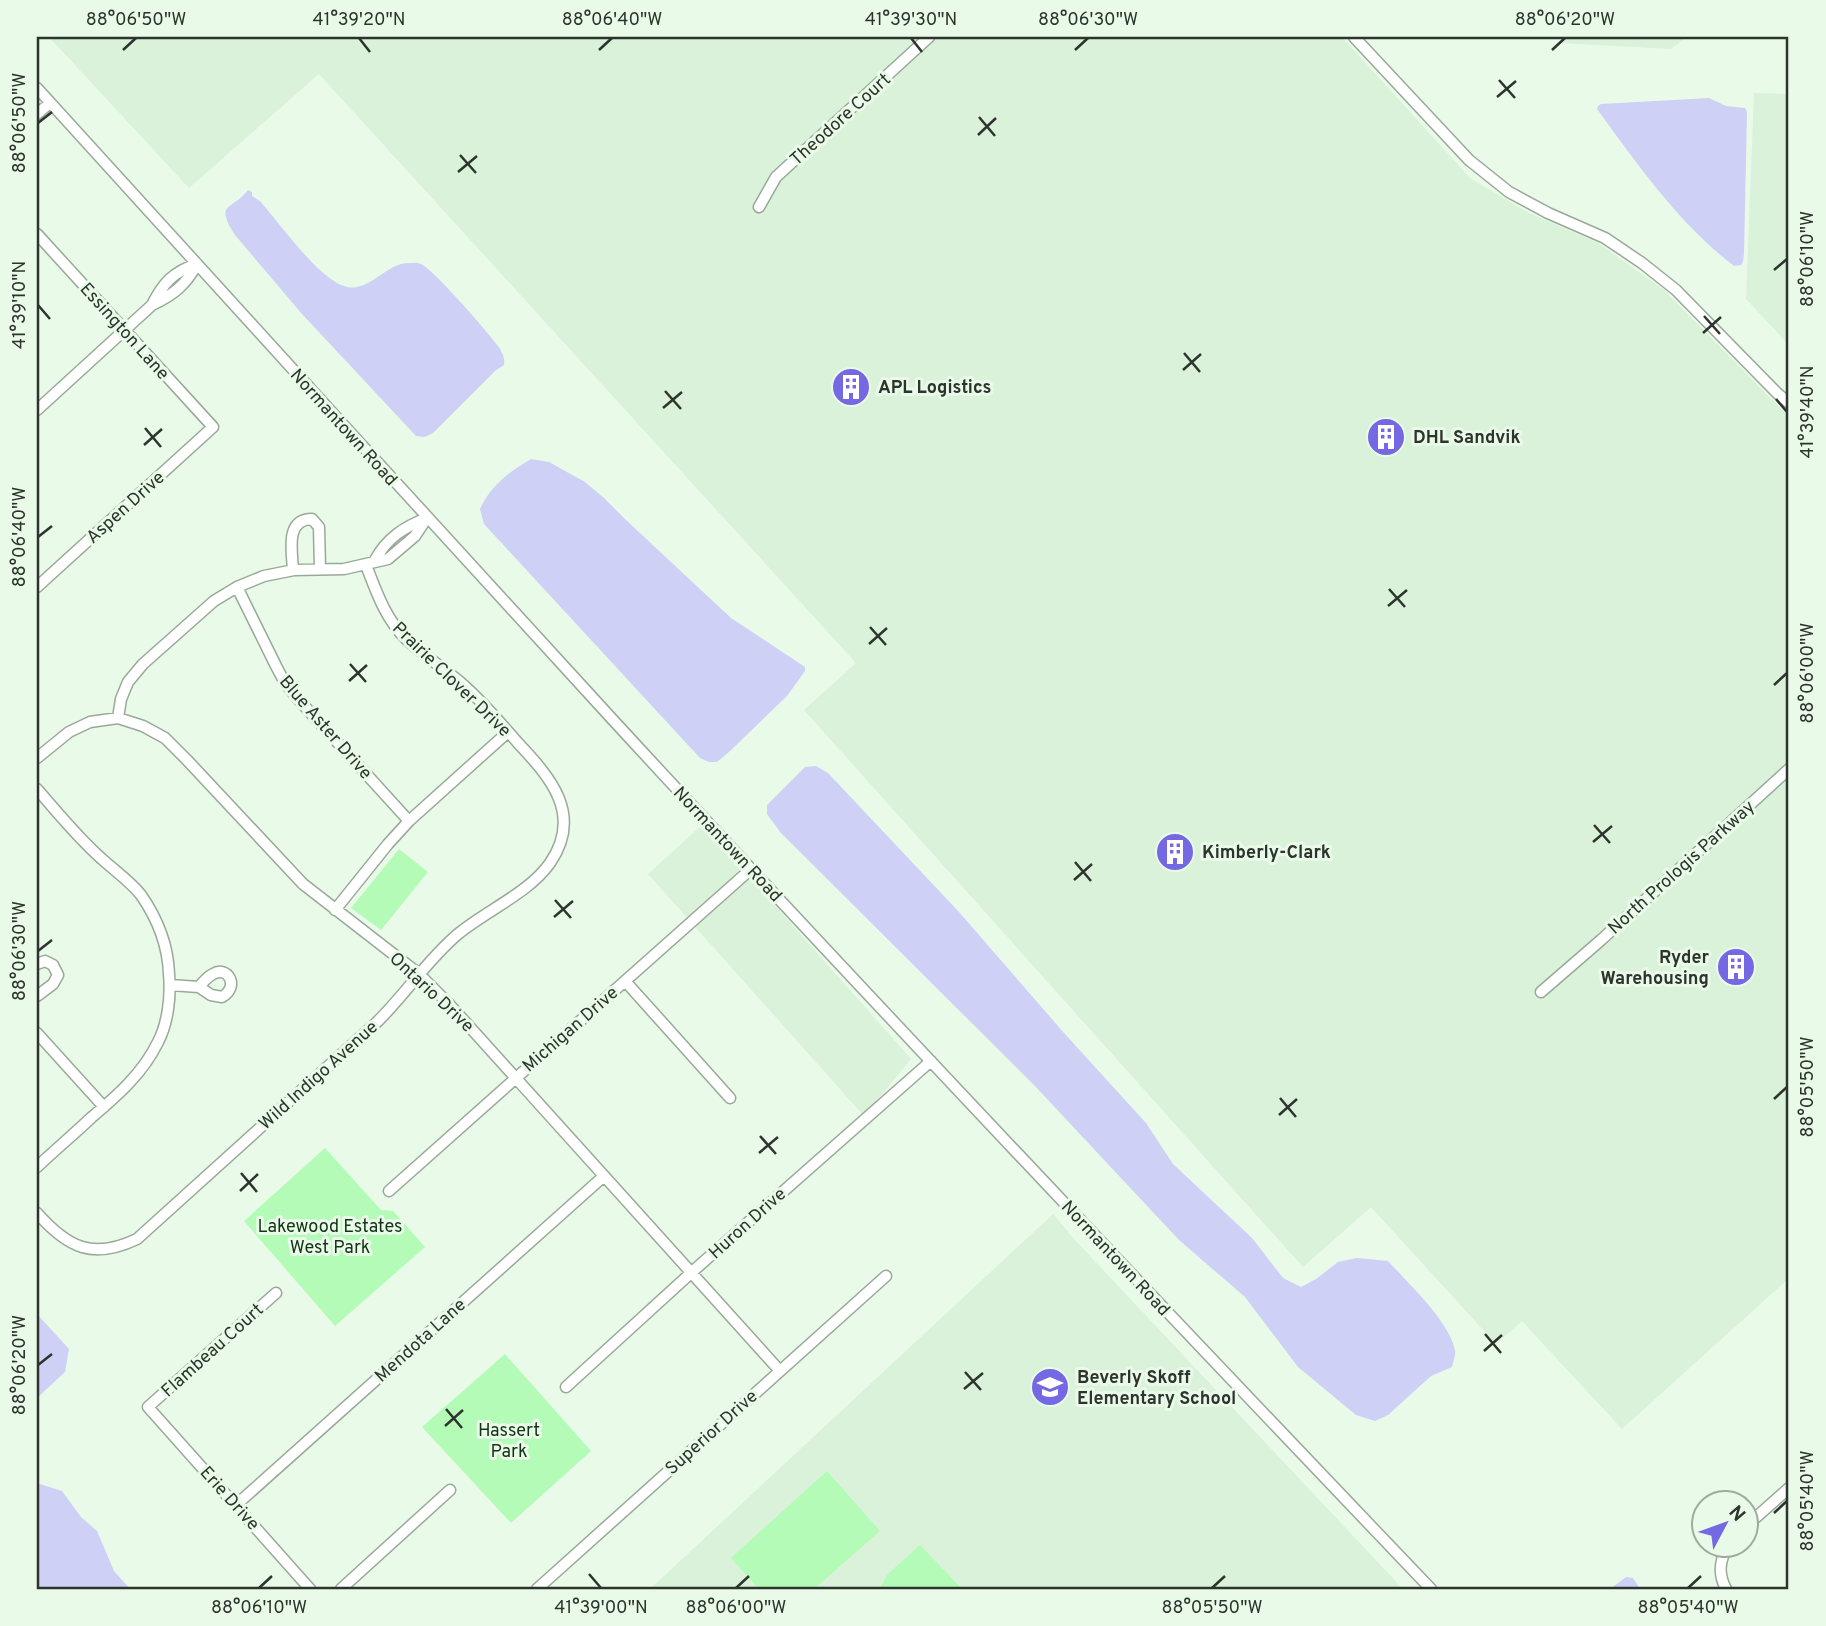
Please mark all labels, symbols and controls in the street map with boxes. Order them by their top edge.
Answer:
text: 88°06'50"W [86,9,186,32]
text: 41°39'20"N [313,9,405,32]
text: 88°06'40"W [562,9,662,32]
text: 41°39'30"N [865,9,957,32]
text: 88°06'30"W [1038,9,1138,32]
text: 88°06'20"W [1515,9,1615,32]
street label: Theodore Court [786,69,896,171]
text: 88°06'50"W [9,73,32,173]
text: 88°06'10"W [1797,211,1820,307]
text: 41°39'10"N [9,261,32,349]
street label: Essington Lane [74,279,174,385]
street label: Normantown Road [284,365,402,491]
text: 41°39'40"N [1797,365,1820,459]
building icon: APL Logistics [830,366,872,408]
place label: APL Logistics [878,377,991,400]
building icon: DHL Sandvik [1365,416,1407,458]
place label: DHL Sandvik [1413,427,1520,450]
street label: Aspen Drive [82,467,170,549]
text: 88°06'40"W [9,487,32,587]
street label: Prairie Clover Drive [387,617,515,743]
text: 88°06'00"W [1797,623,1820,723]
street label: Blue Aster Drive [273,671,376,785]
street label: Normantown Road [667,782,786,908]
street label: North Prologis Parkway [1604,796,1760,940]
building icon: Kimberly-Clark [1154,831,1196,873]
place label: Kimberly-Clark [1202,842,1331,865]
text: 88°06'30"W [9,901,32,1001]
building icon: Ryder Warehousing [1715,946,1757,988]
place label: Ryder Warehousing [1601,947,1709,991]
street label: Ontario Drive [384,948,478,1038]
street label: Michigan Drive [518,982,624,1078]
street label: Wild Indigo Avenue [255,1016,383,1136]
text: 88°05'50"W [1797,1036,1820,1138]
street label: Huron Drive [704,1183,792,1265]
street label: Normantown Road [1055,1196,1174,1322]
park label: Lakewood Estates West Park [258,1216,402,1260]
street label: Mendota Lane [371,1294,471,1388]
street label: Flambeau Court [157,1299,269,1403]
text: 88°06'20"W [9,1315,32,1415]
school or university icon: Beverly Skoff Elementary School [1029,1366,1071,1408]
place label: Beverly Skoff Elementary School [1077,1367,1236,1411]
street label: Superior Drive [661,1386,763,1481]
park label: Hassert Park [478,1420,540,1464]
text: 88°05'40"W [1797,1450,1820,1552]
street label: Erie Drive [194,1462,264,1536]
north arrow [1689,1490,1759,1560]
text: N [1723,1501,1750,1527]
text: 88°06'10"W [211,1597,307,1620]
text: 41°39'00"N [554,1597,648,1620]
text: 88°06'00"W [686,1597,786,1620]
text: 88°05'50"W [1161,1597,1263,1620]
text: 88°05'40"W [1637,1597,1739,1620]

